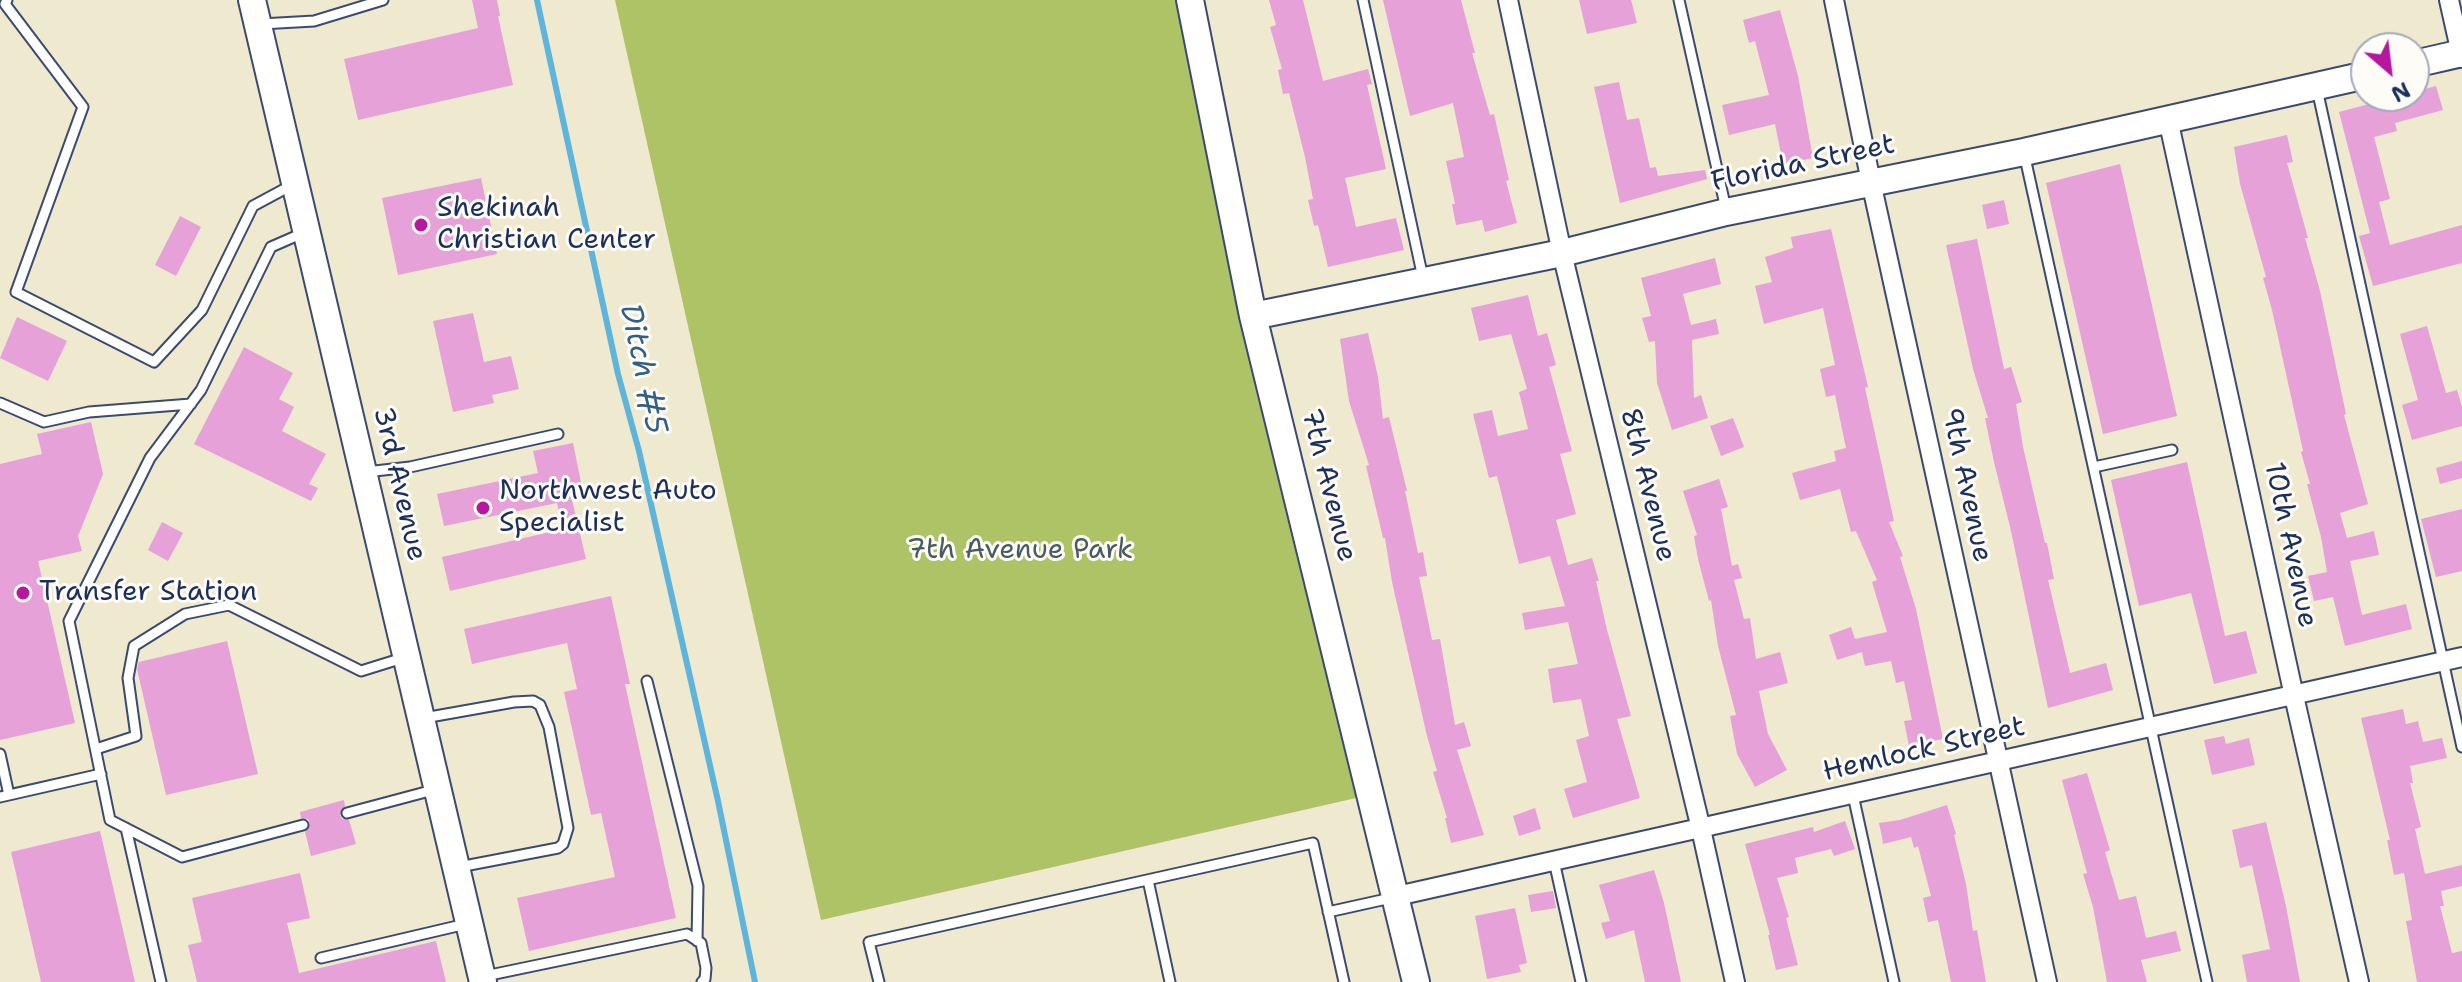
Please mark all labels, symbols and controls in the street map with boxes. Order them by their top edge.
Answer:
north arrow [2350,32,2430,112]
text: N [2386,75,2415,109]
street label: Florida Street [1708,128,1898,200]
place label: Shekinah Christian Center [437,192,656,258]
marker: Shekinah Christian Center [412,216,430,234]
water label: Ditch #5 [611,301,673,437]
street label: 3rd Avenue [365,404,433,564]
street label: 7th Avenue [1293,405,1363,565]
street label: 8th Avenue [1612,405,1682,565]
street label: 9th Avenue [1933,405,1999,565]
street label: 10th Avenue [2256,459,2324,631]
place label: Northwest Auto Specialist [499,475,717,541]
marker: Northwest Auto Specialist [474,499,492,517]
park label: 7th Avenue Park [907,534,1133,568]
place label: Transfer Station [39,576,257,610]
marker: Transfer Station [14,584,32,602]
street label: Hemlock Street [1820,710,2028,790]

